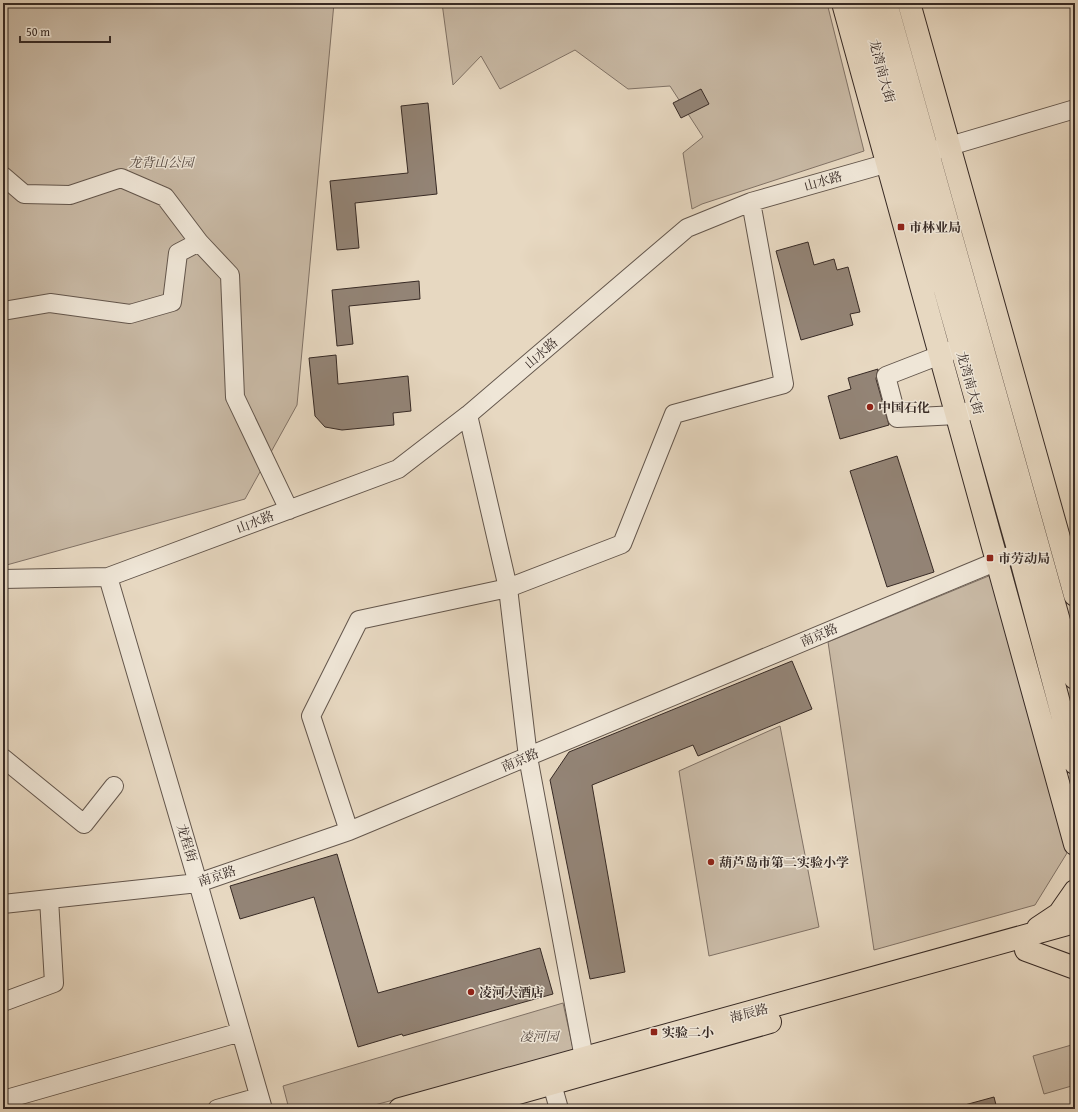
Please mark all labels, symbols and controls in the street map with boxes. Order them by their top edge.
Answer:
scale bar [20,18,110,44]
text: 50 m [26,23,50,40]
street label: 龙湾南大街 [864,37,900,105]
park label: 龙背山公园 [128,153,195,172]
street label: 山水路 [802,166,844,196]
place label: 市林业局 [909,218,961,237]
marker: 市林业局 [896,222,906,232]
street label: 山水路 [520,333,562,373]
street label: 龙湾南大街 [952,349,988,417]
place label: 中国石化 [878,398,930,417]
marker: 中国石化 [865,402,875,412]
street label: 山水路 [233,506,277,538]
place label: 市劳动局 [998,549,1050,568]
marker: 市劳动局 [985,553,995,563]
street label: 南京路 [797,619,841,651]
street label: 南京路 [498,744,542,776]
street label: 龙程街 [172,822,202,864]
place label: 葫芦岛市第二实验小学 [719,853,849,872]
marker: 葫芦岛市第二实验小学 [706,857,716,867]
street label: 南京路 [196,861,238,891]
place label: 凌河大酒店 [479,983,544,1002]
marker: 凌河大酒店 [466,987,476,997]
street label: 海辰路 [728,999,770,1027]
place label: 实验二小 [662,1023,714,1042]
park label: 凌河园 [519,1027,560,1046]
marker: 实验二小 [649,1027,659,1037]

